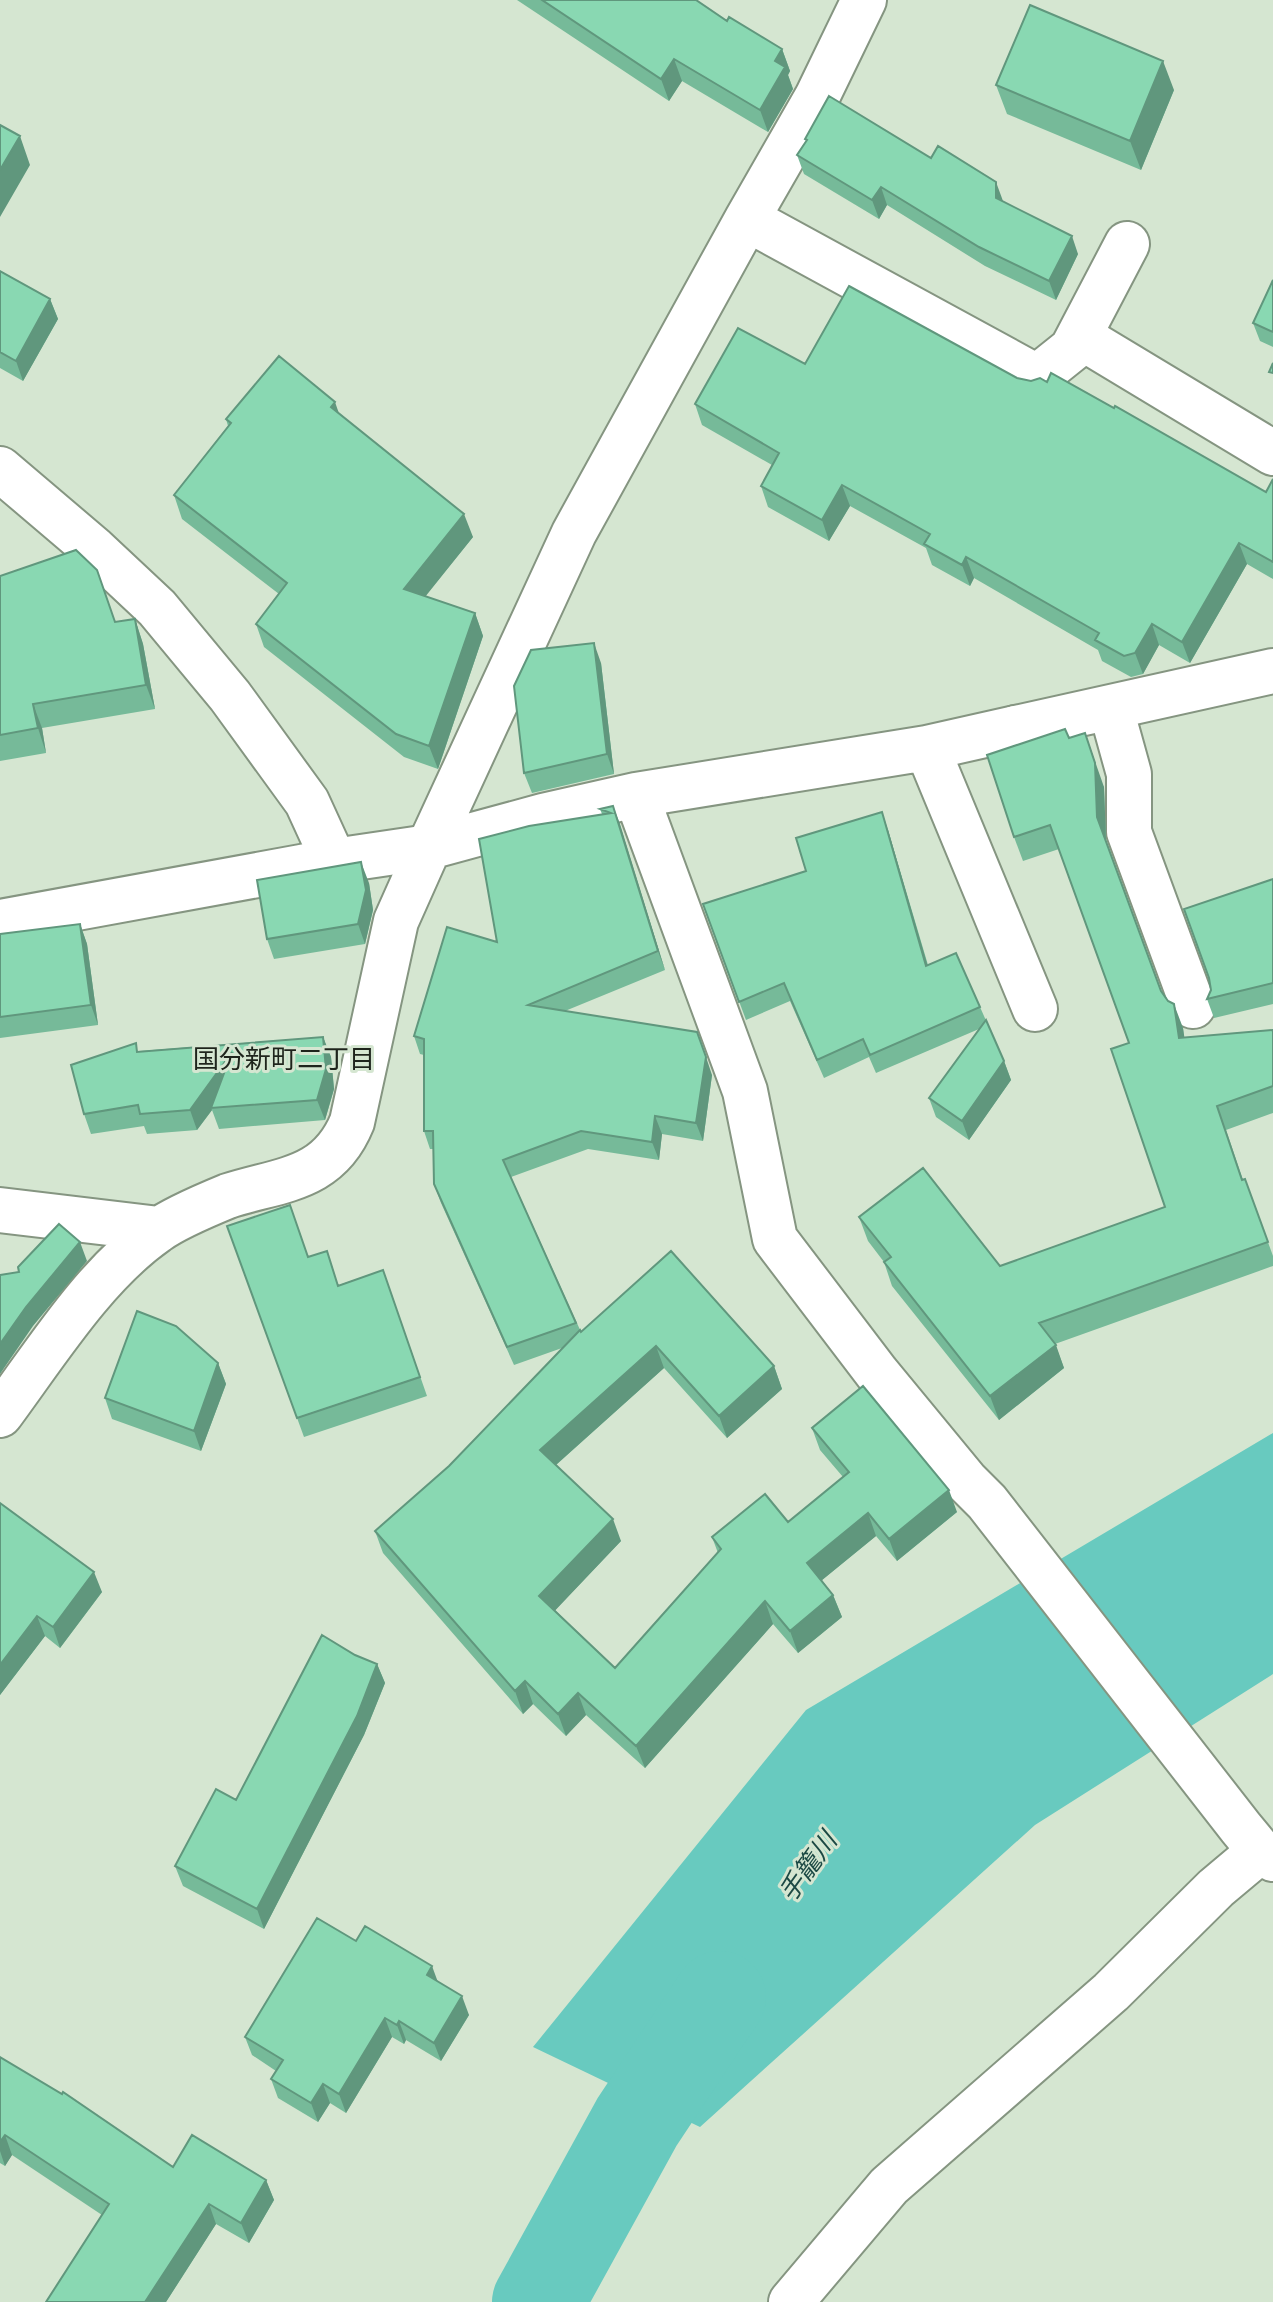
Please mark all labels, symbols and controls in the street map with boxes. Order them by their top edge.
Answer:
district label: 国分新町二丁目 [193,1044,375,1075]
water label: 手籠川 [773,1824,845,1908]

